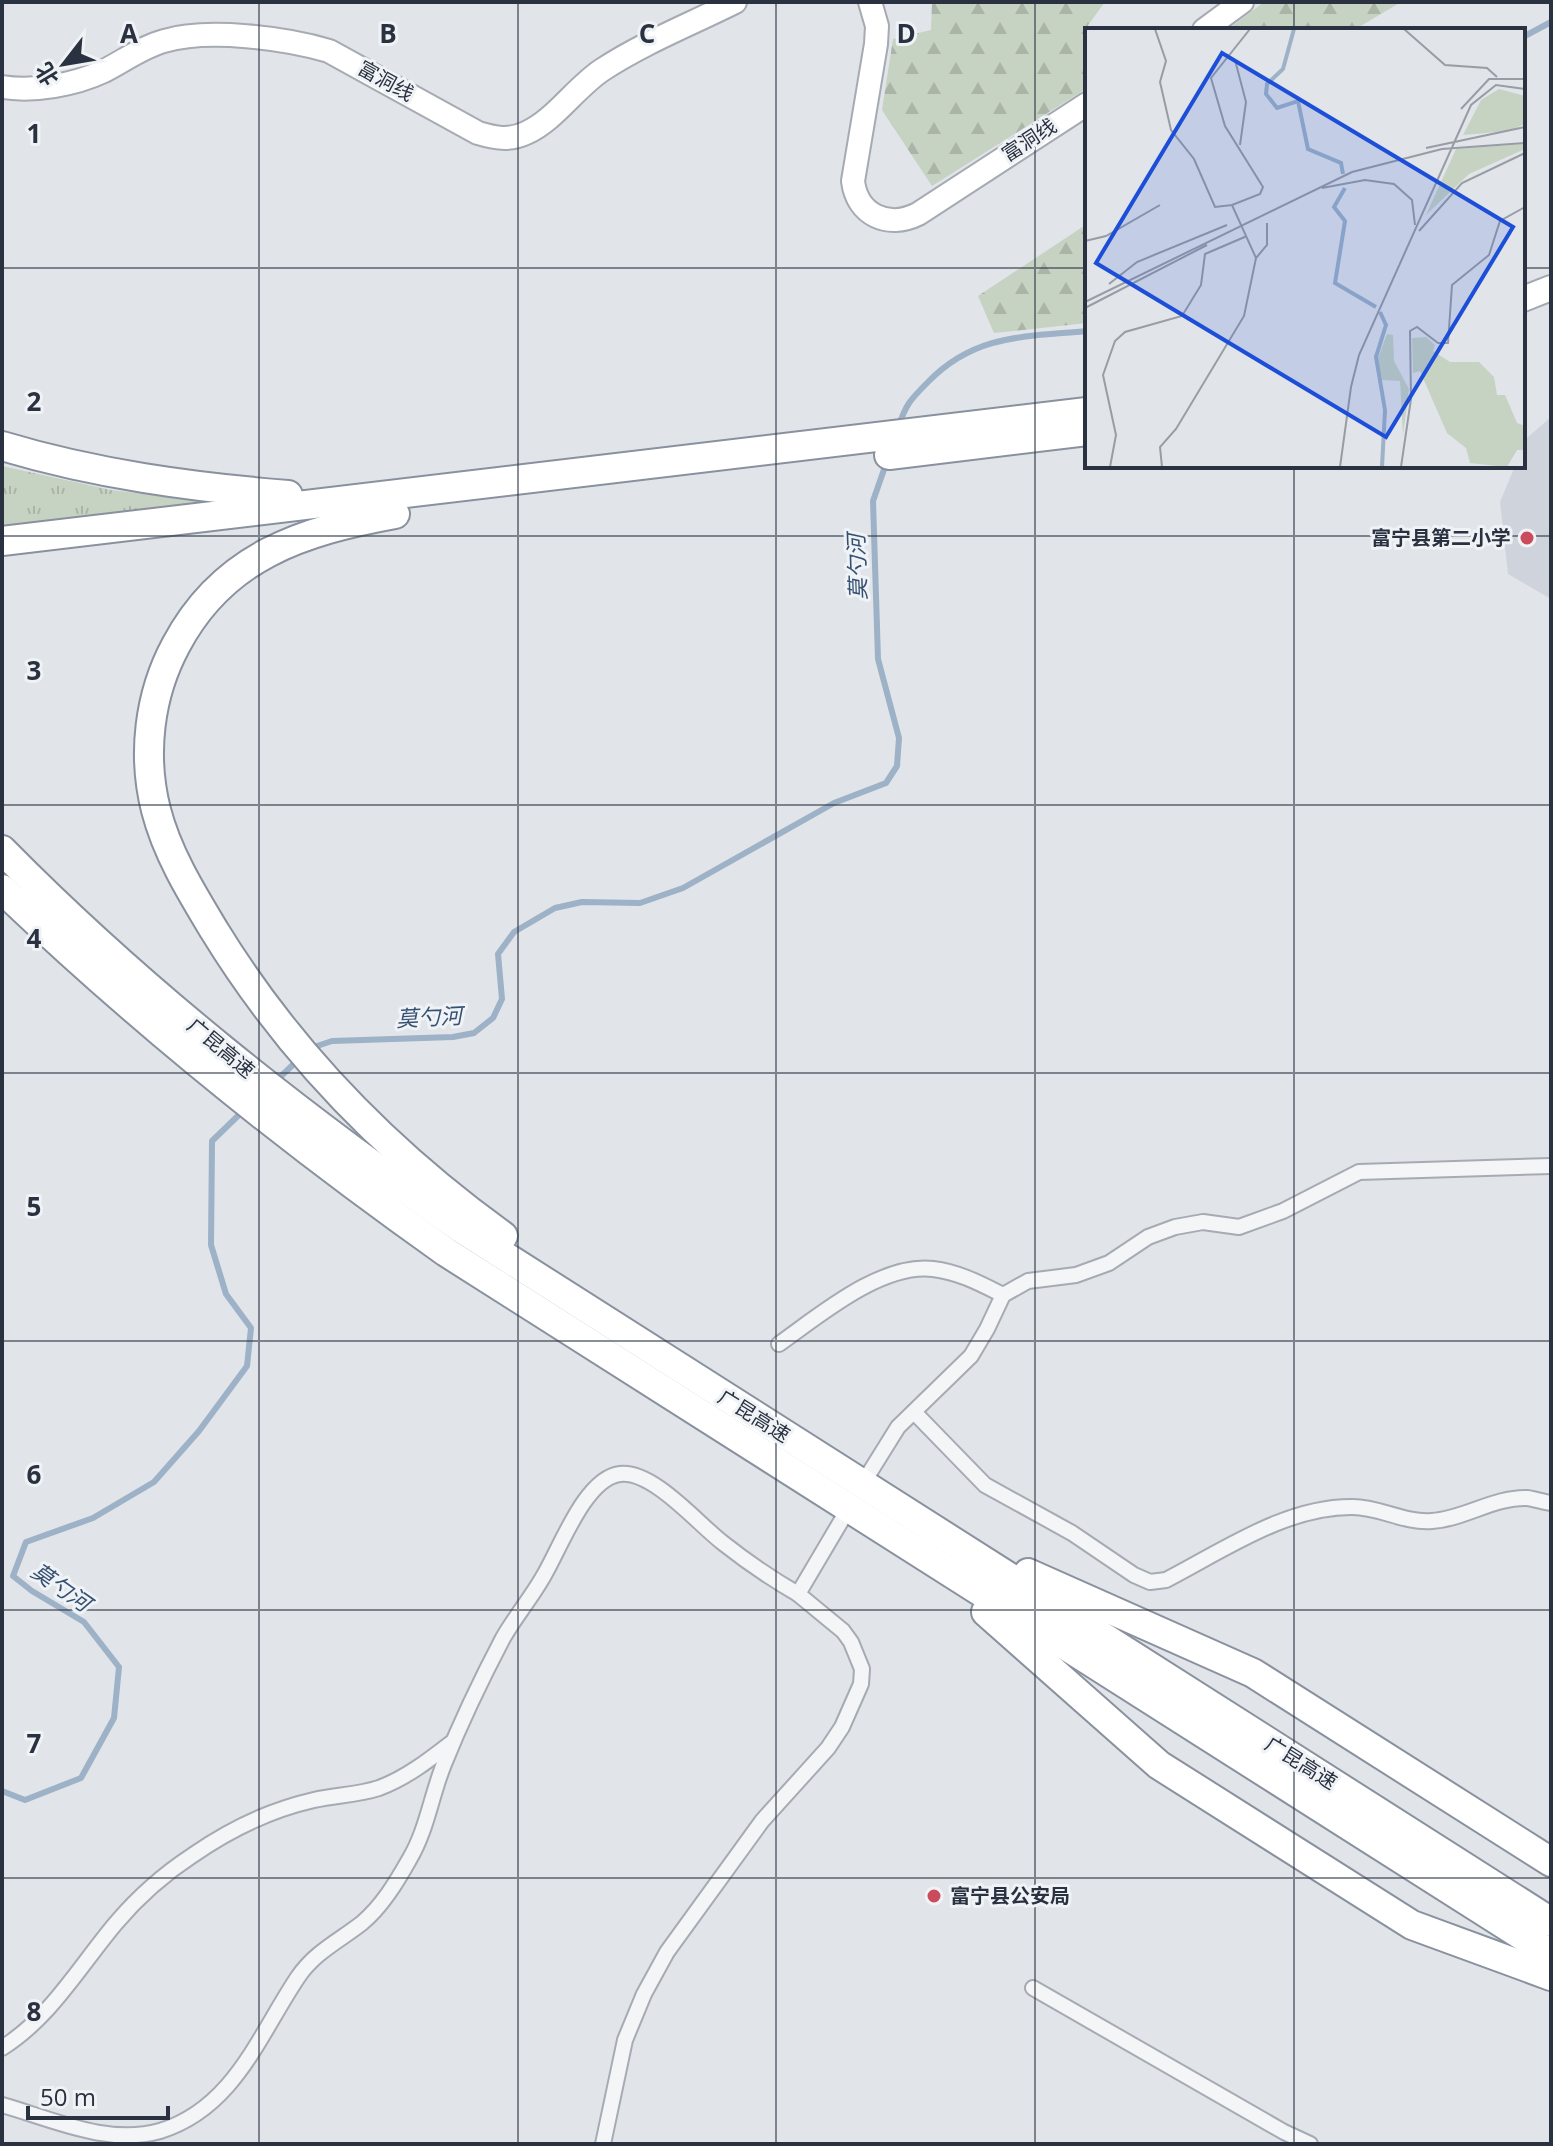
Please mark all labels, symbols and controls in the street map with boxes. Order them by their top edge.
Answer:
text: A [120,15,138,51]
text: B [379,15,397,51]
text: C [639,15,655,51]
text: D [896,15,916,51]
north arrow [24,24,104,104]
inset map [1085,28,1525,468]
street label: 富洞线 [353,54,419,107]
text: 北 [27,58,65,92]
street label: 富洞线 [996,112,1061,167]
text: 1 [27,115,41,151]
text: 2 [27,383,42,419]
place label: 富宁县第二小学 [1371,524,1511,551]
marker: 富宁县第二小学 [1518,529,1536,547]
water label: 莫勺河 [840,530,872,601]
text: 3 [27,652,41,688]
text: 4 [27,920,42,956]
water label: 莫勺河 [395,999,467,1033]
street label: 广昆高速 [182,1012,261,1084]
text: 5 [27,1188,41,1224]
street label: 广昆高速 [713,1383,795,1448]
text: 6 [27,1456,42,1492]
water label: 莫勺河 [26,1555,100,1620]
text: 7 [27,1725,42,1761]
street label: 广昆高速 [1260,1730,1342,1795]
place label: 富宁县公安局 [950,1882,1070,1909]
marker: 富宁县公安局 [925,1887,943,1905]
text: 8 [27,1993,41,2029]
scale bar [28,2070,168,2120]
text: 50 m [40,2080,96,2113]

